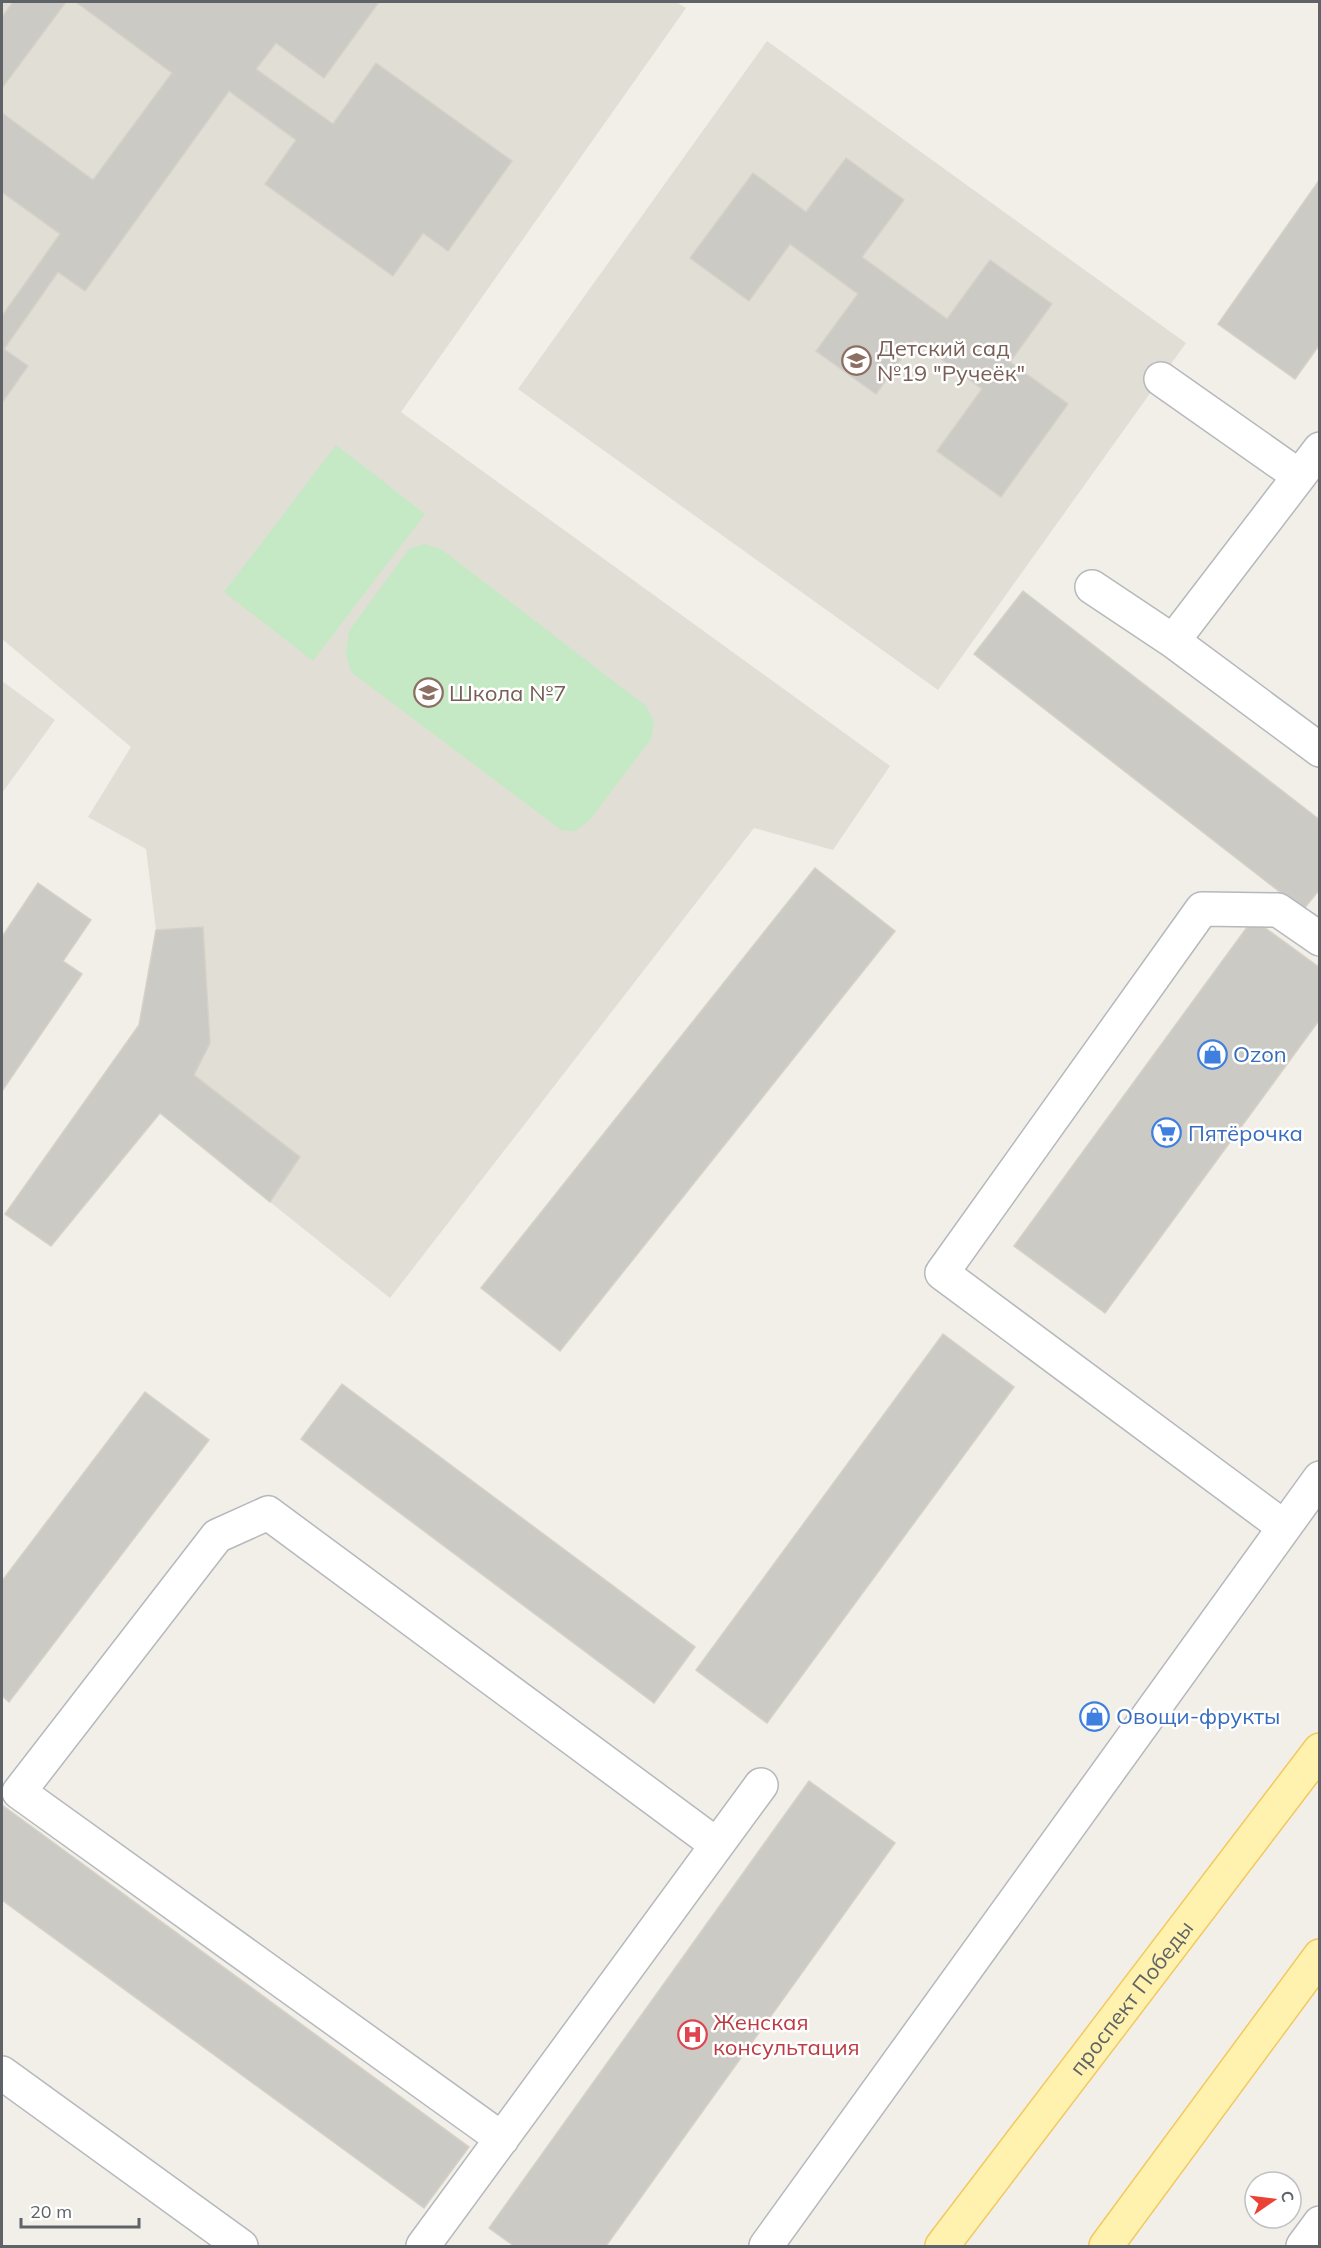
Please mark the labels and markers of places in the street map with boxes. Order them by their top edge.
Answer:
place label: Детский сад №19 "Ручеёк" [877,334,1025,387]
school or university icon: Детский сад №19 "Ручеёк" [840,345,872,377]
school or university icon: Школа №7 [412,677,444,709]
place label: Школа №7 [449,679,566,707]
shop icon: Ozon [1196,1038,1228,1070]
place label: Ozon [1233,1040,1287,1068]
supermarket icon: Пятёрочка [1151,1117,1183,1149]
place label: Пятёрочка [1188,1119,1303,1147]
shop icon: Овощи-фрукты [1079,1700,1111,1732]
place label: Овощи-фрукты [1116,1702,1280,1730]
place label: Женская консультация [713,2008,860,2061]
hospital icon: Женская консультация [676,2019,708,2051]

